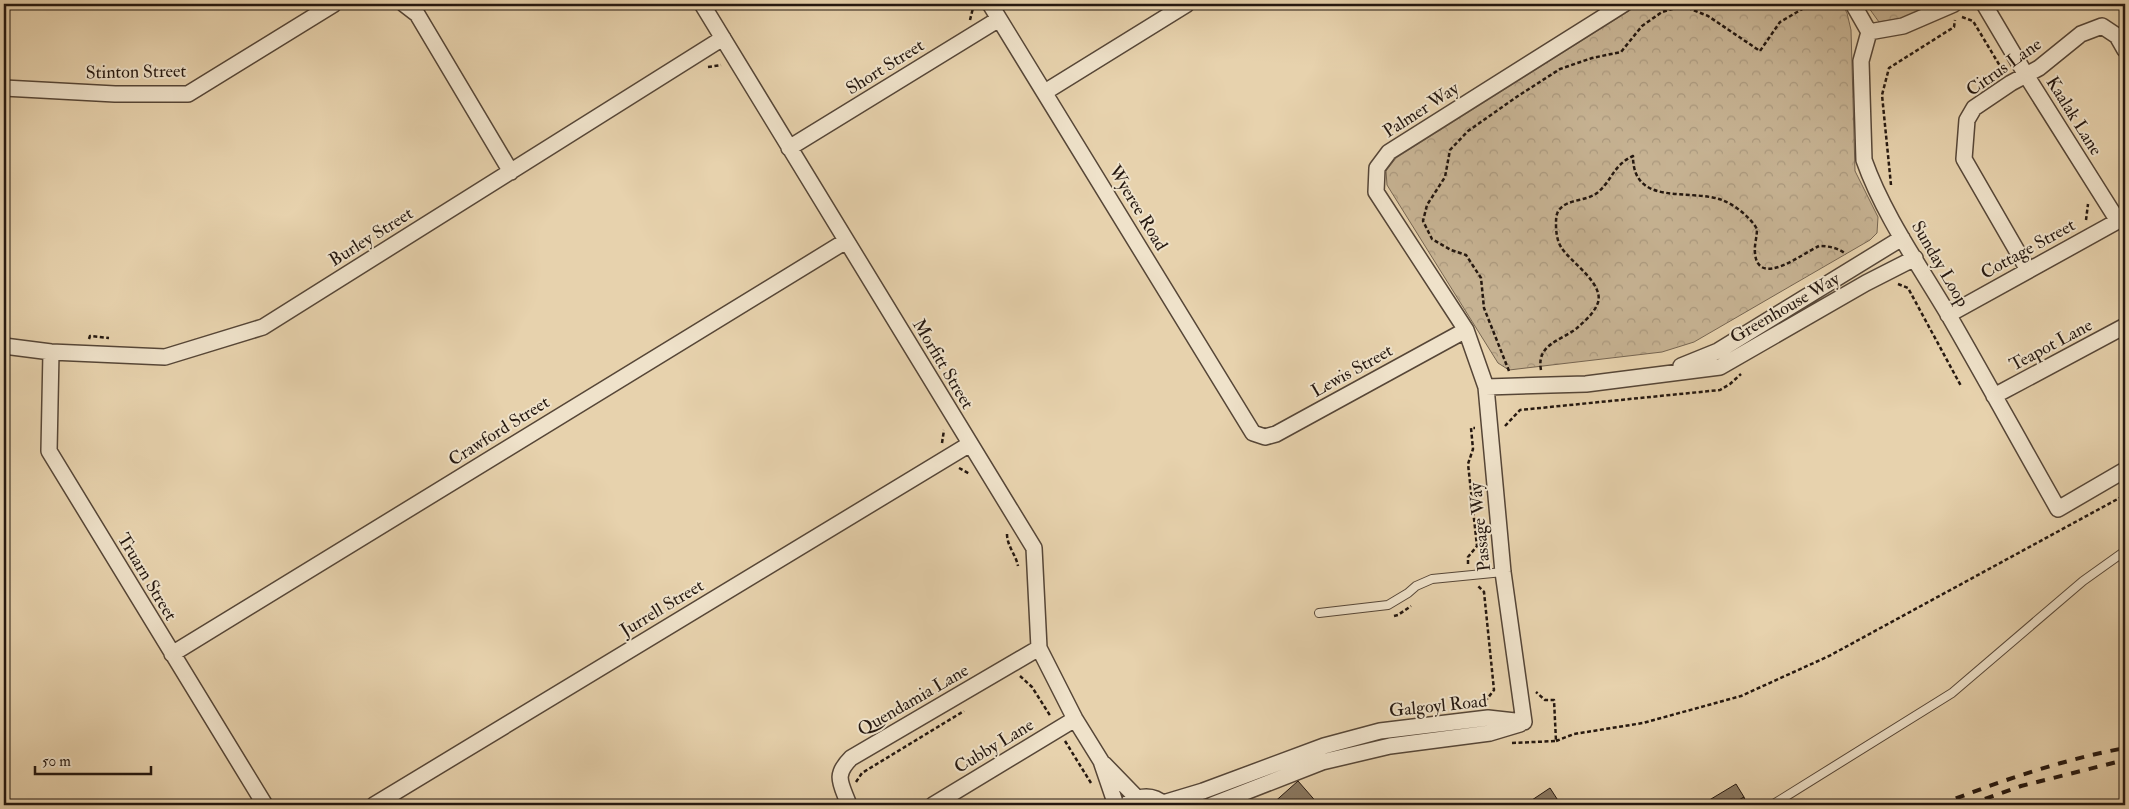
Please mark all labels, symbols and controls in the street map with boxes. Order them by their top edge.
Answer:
street label: Citrus Lane [1962,32,2047,101]
street label: Short Street [842,34,928,100]
street label: Stinton Street [85,60,187,84]
street label: Kaalak Lane [2041,72,2108,160]
street label: Palmer Way [1379,76,1464,143]
street label: Wyeree Road [1103,160,1173,255]
street label: Burley Street [325,202,417,272]
street label: Cottage Street [1977,214,2079,284]
street label: Sunday Loop [1906,217,1974,311]
street label: Greenhouse Way [1726,267,1845,349]
street label: Teapot Lane [2006,313,2097,376]
street label: Morfitt Street [907,315,979,413]
street label: Lewis Street [1307,339,1397,403]
street label: Crawford Street [444,391,554,471]
street label: Passage Way [1464,480,1496,573]
street label: Truarn Street [112,529,182,625]
street label: Jurrell Street [615,574,708,642]
street label: Quendamia Lane [853,659,973,741]
street label: Galgoyl Road [1388,689,1488,723]
street label: Cubby Lane [950,713,1038,779]
scale bar [35,744,151,776]
text: 50 m [42,752,71,771]

